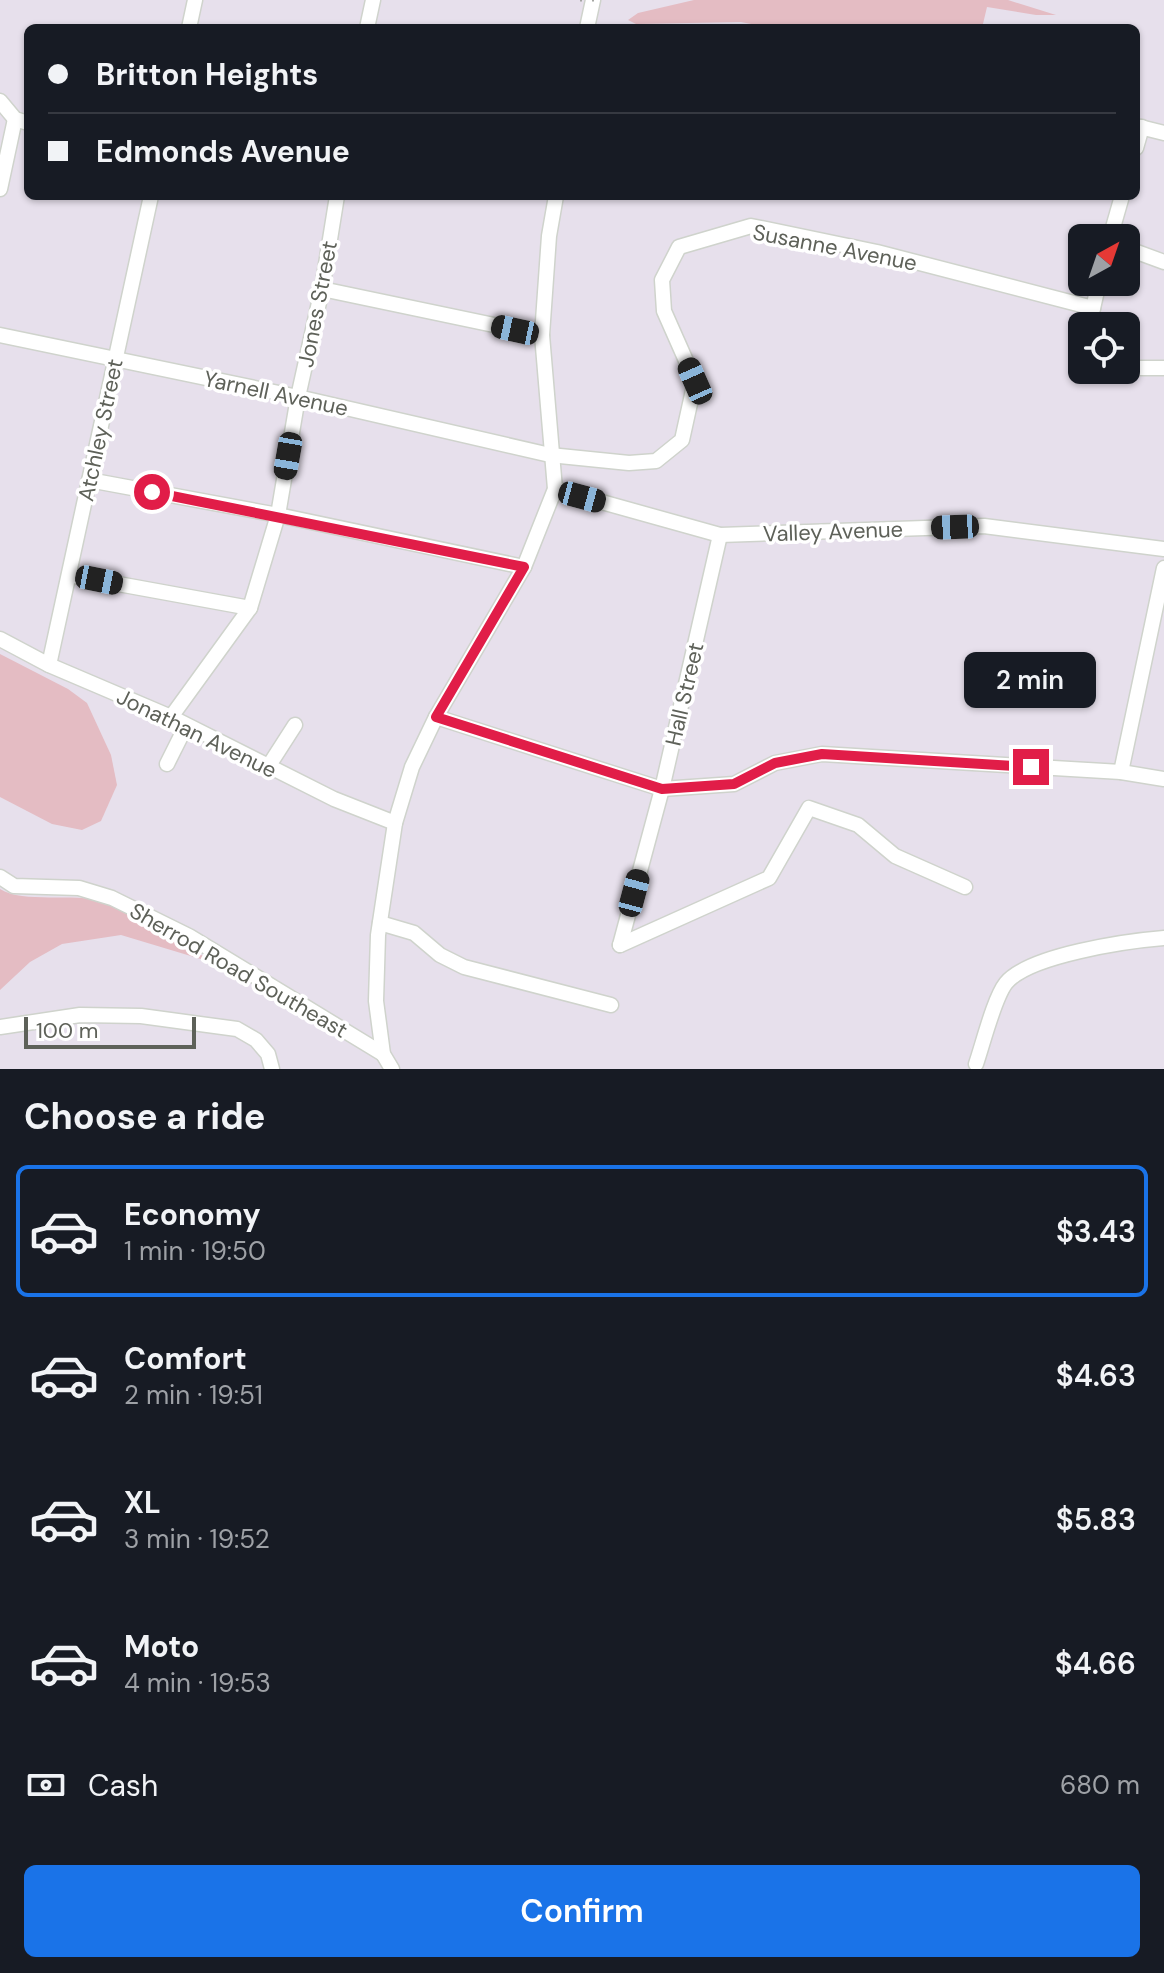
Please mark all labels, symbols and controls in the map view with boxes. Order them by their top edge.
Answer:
text: Britton Heights [96,55,318,94]
text: Edmonds Avenue [96,132,350,171]
street label: Susanne Avenue [750,217,920,278]
north arrow [1068,224,1140,296]
map controls [1068,224,1140,384]
street label: Jones Street [291,238,344,370]
button: locate [1068,312,1140,384]
car [489,313,541,347]
car [674,354,716,408]
street label: Atchley Street [71,356,130,504]
street label: Yarnell Avenue [201,364,351,423]
car [272,430,304,482]
route start [134,474,170,510]
car [556,479,608,515]
car [931,514,979,540]
street label: Valley Avenue [762,515,904,548]
car [73,564,125,596]
street label: Hall Street [659,640,710,749]
callout: 2 min [965,651,1097,707]
text: 2 min [996,663,1064,697]
street label: Jonathan Avenue [112,682,282,785]
route end [1013,749,1049,785]
car [616,867,652,919]
street label: Sherrod Road Southeast [125,896,353,1045]
scale bar [24,1013,196,1049]
text: 100 m [36,1016,98,1045]
text: Choose a ride [24,1093,265,1140]
icon: car [28,1195,100,1267]
text: Economy [124,1195,261,1234]
text: $3.43 [1056,1212,1136,1251]
text: 1 min · 19:50 [124,1234,266,1268]
icon: car [28,1339,100,1411]
text: Comfort [124,1339,247,1378]
text: $4.63 [1056,1356,1136,1395]
text: 2 min · 19:51 [124,1378,263,1412]
icon: car [28,1483,100,1555]
text: XL [124,1483,161,1522]
text: $5.83 [1056,1500,1136,1539]
text: 3 min · 19:52 [124,1522,270,1556]
icon: car [28,1627,100,1699]
text: Moto [124,1627,199,1666]
text: $4.66 [1055,1644,1136,1683]
text: 4 min · 19:53 [124,1666,271,1700]
icon: cash [24,1763,68,1807]
text: Cash [88,1766,158,1805]
text: 680 m [1060,1768,1140,1802]
button: Confirm [24,1865,1140,1957]

